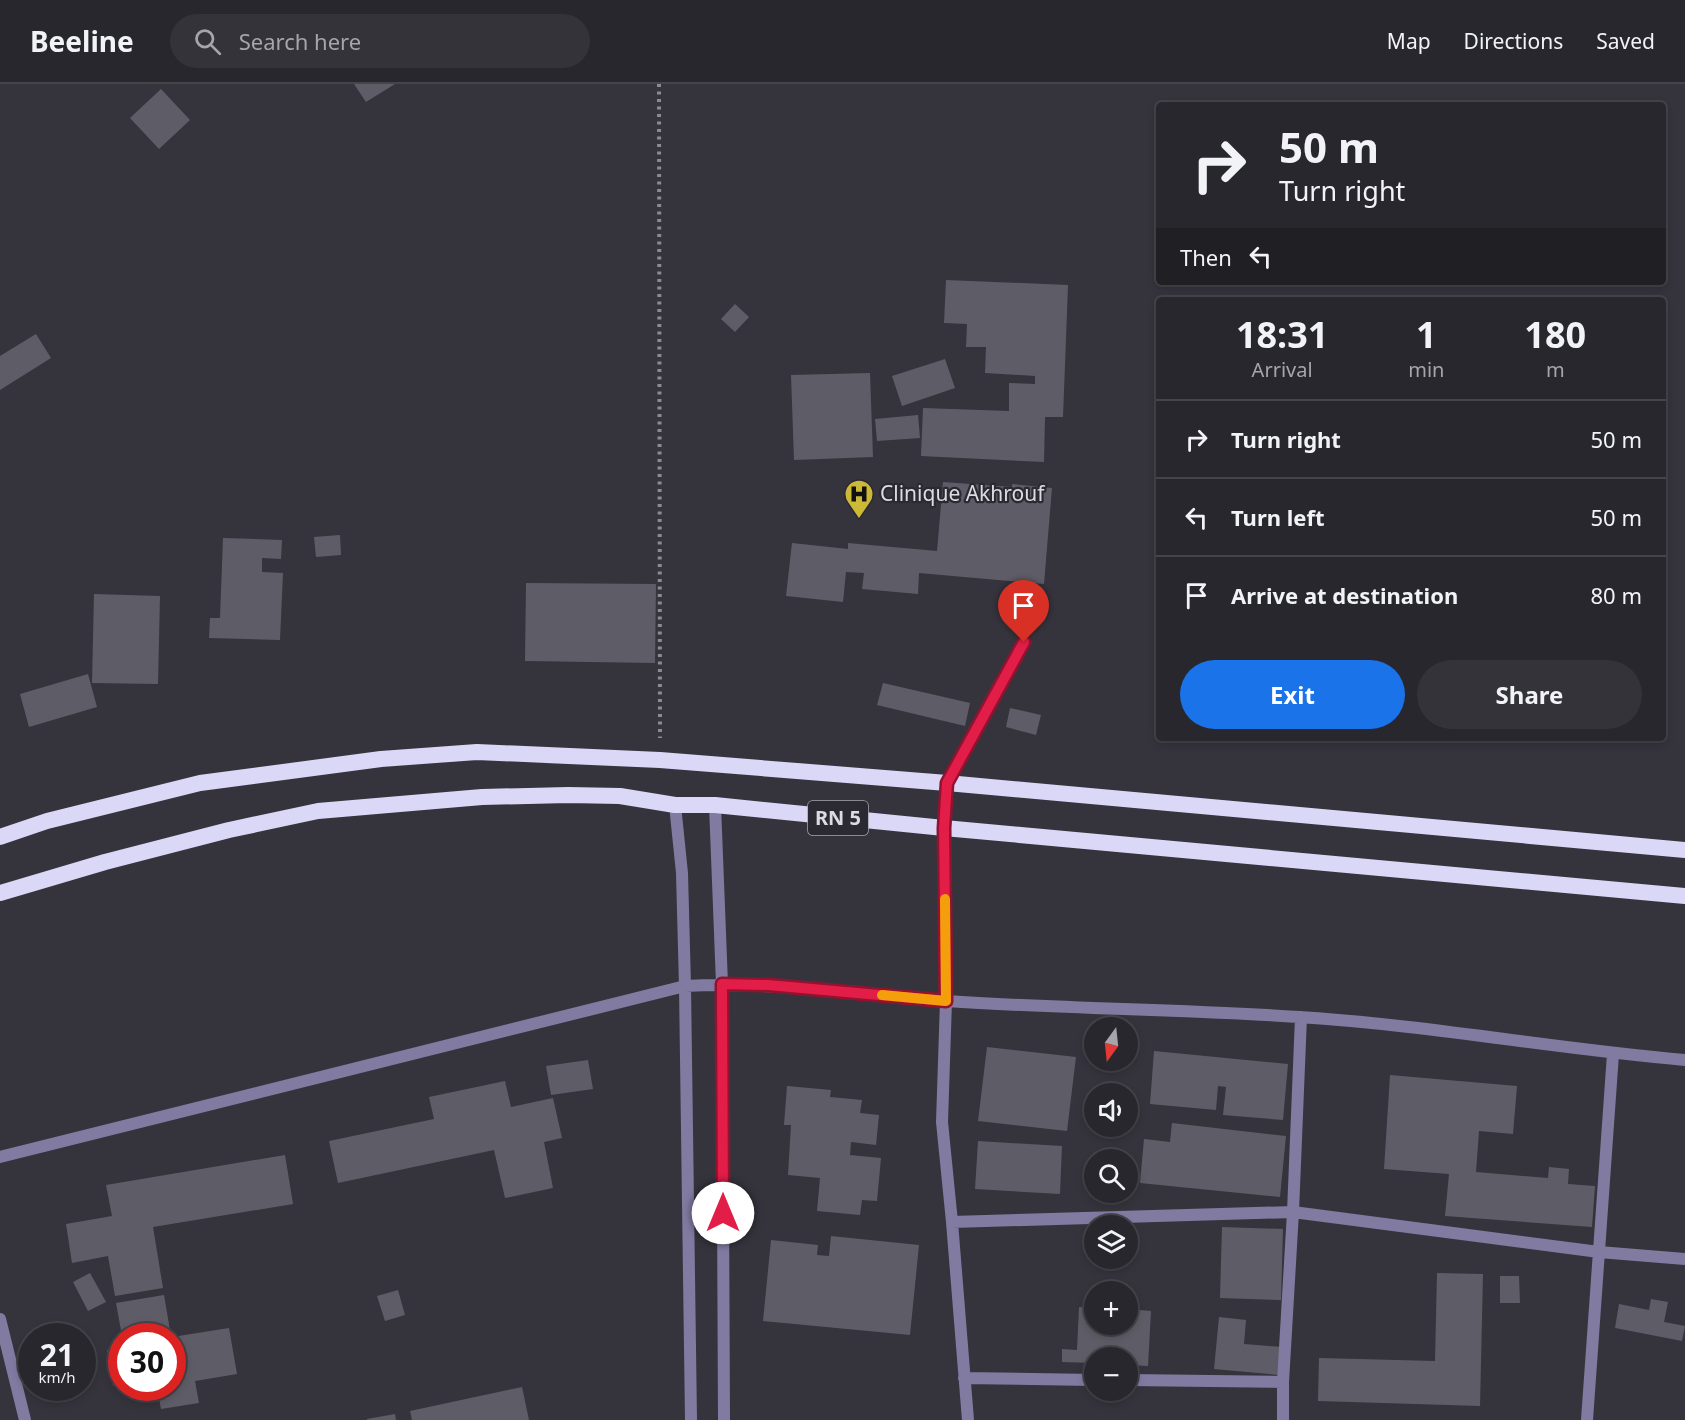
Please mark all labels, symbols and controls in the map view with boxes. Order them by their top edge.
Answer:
search box [170,14,590,68]
text: Beeline [30,22,134,60]
icon: search [191,25,224,58]
text: Search here [239,26,361,56]
text: Map [1387,27,1431,55]
text: Directions [1464,27,1563,55]
text: Saved [1596,27,1655,55]
text: 50 m [1279,118,1379,175]
icon: right [1180,126,1258,204]
text: Turn right [1279,172,1405,209]
icon: left [1244,240,1277,273]
text: Then [1180,242,1232,272]
text: 18:31 [1236,310,1328,359]
text: 1 [1416,310,1437,359]
text: 180 [1524,310,1586,359]
text: Arrival [1252,356,1313,383]
text: min [1408,356,1444,383]
text: m [1546,356,1565,383]
icon: right [1180,423,1213,456]
text: Turn right [1231,424,1341,454]
text: 50 m [1591,424,1642,454]
hospital icon: Clinique Akhrouf [843,478,875,520]
place label: Clinique Akhrouf [880,479,1046,507]
icon: left [1180,501,1213,534]
text: Turn left [1231,502,1325,532]
text: 50 m [1591,502,1642,532]
icon: arrive [1180,579,1213,612]
pin [998,580,1049,642]
text: Arrive at destination [1231,580,1458,610]
text: 80 m [1591,580,1642,610]
icon: arrive [1007,589,1040,622]
button: Exit [1180,660,1405,729]
button: Share [1417,660,1642,729]
road number: RN 5 [808,801,868,835]
north arrow [1084,1017,1138,1071]
map controls [1084,1017,1138,1401]
button: sound [1084,1083,1138,1137]
button: search [1084,1149,1138,1203]
position arrow [691,1181,755,1245]
button: layers [1084,1215,1138,1269]
button: + [1084,1281,1138,1335]
speed limit sign: 30 [108,1323,186,1401]
text: 21 [40,1334,74,1375]
button: − [1084,1347,1138,1401]
text: km/h [39,1367,75,1387]

